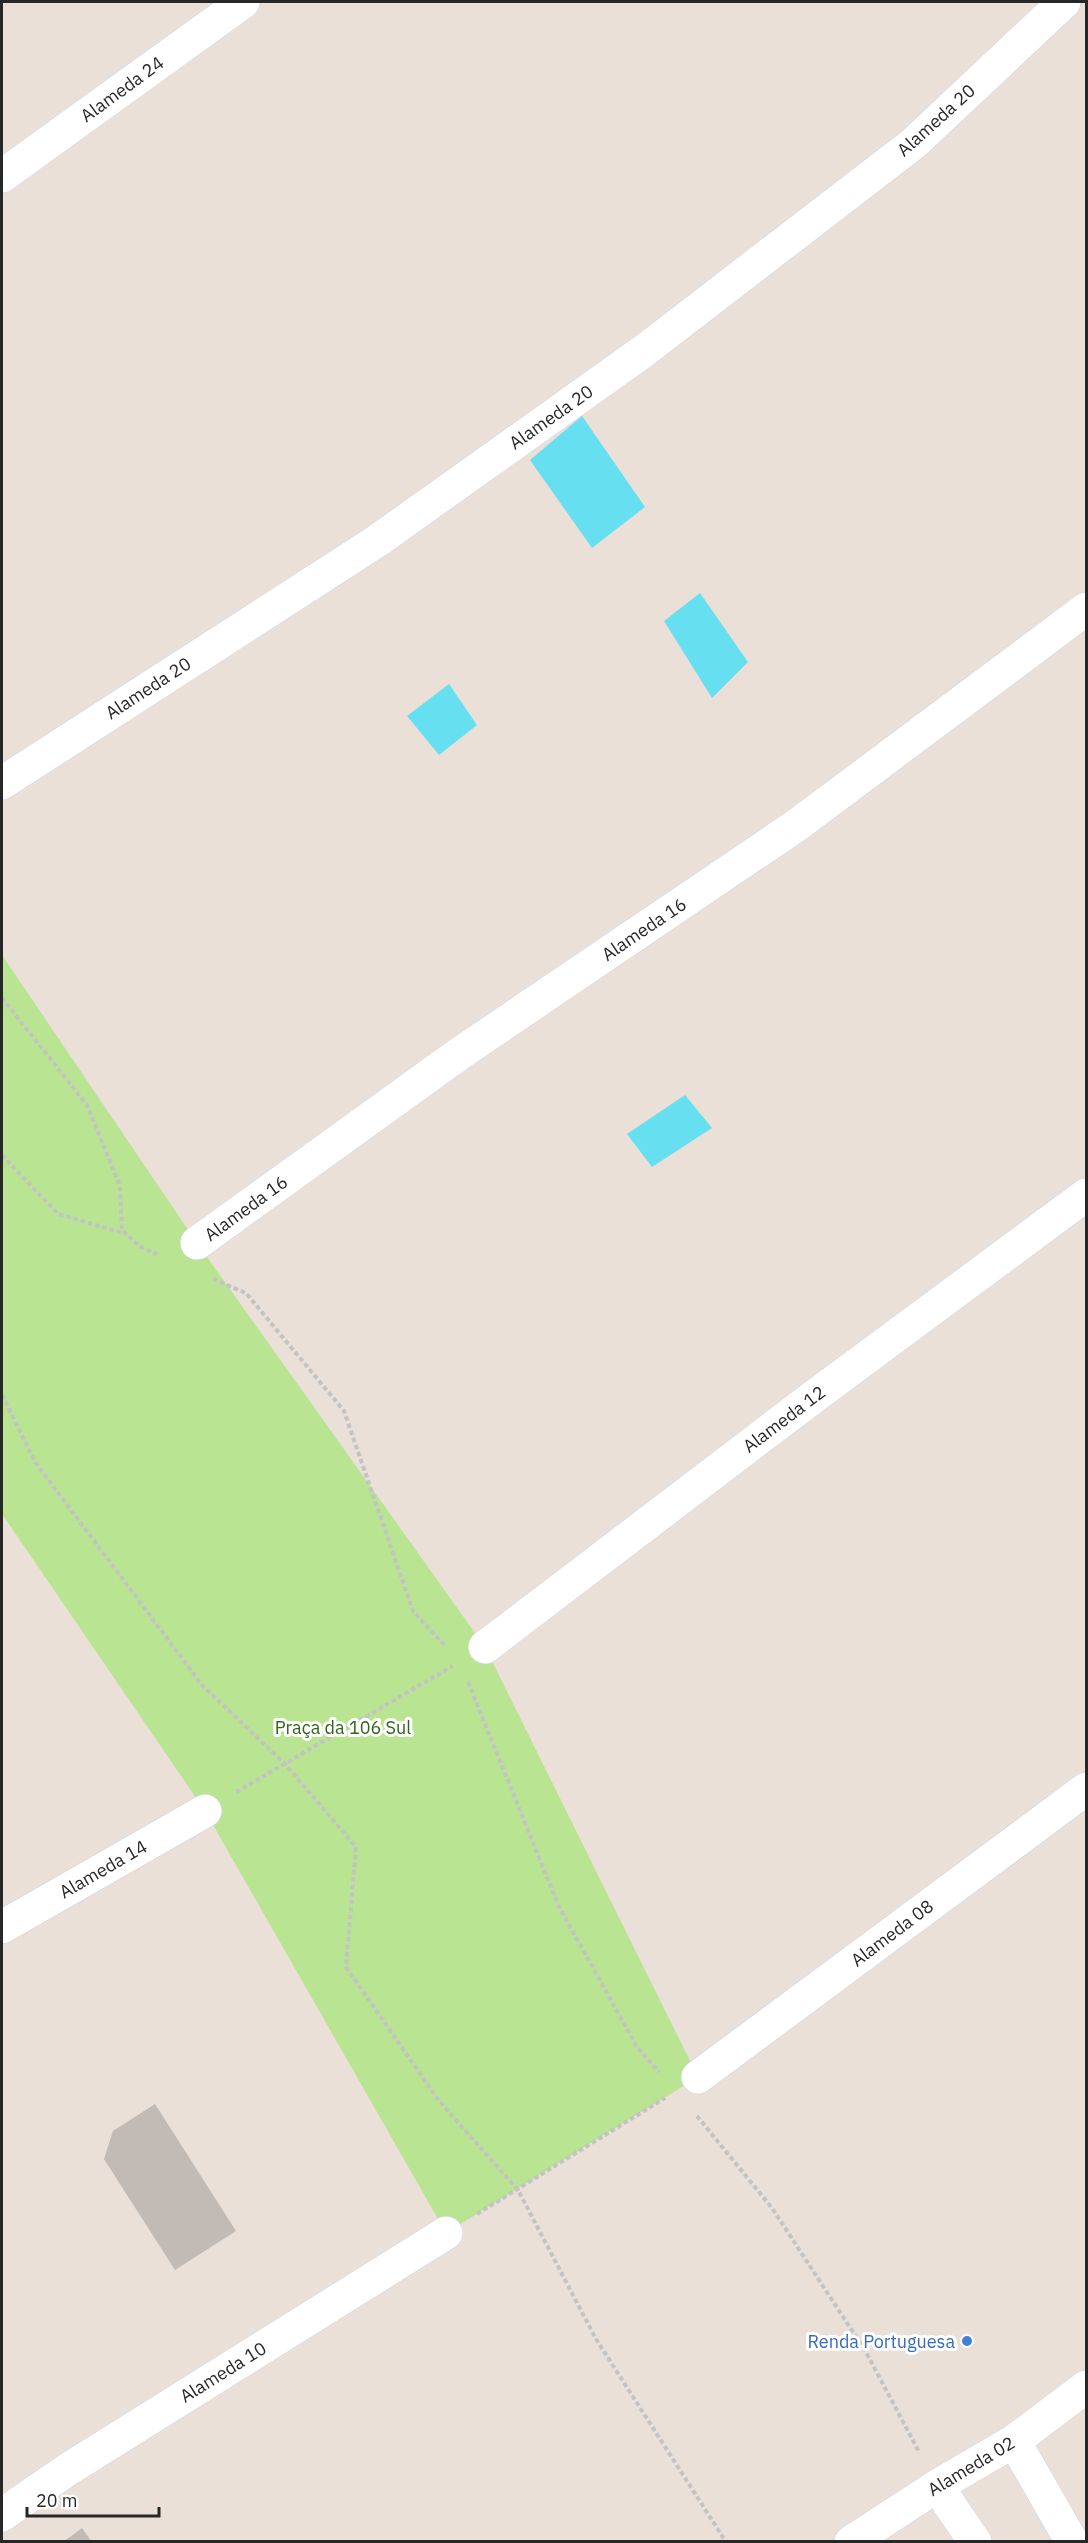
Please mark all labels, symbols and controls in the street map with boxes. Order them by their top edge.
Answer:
street label: Alameda 24 [76,51,168,127]
street label: Alameda 20 [892,79,980,161]
street label: Alameda 20 [504,380,598,454]
street label: Alameda 20 [101,652,195,724]
street label: Alameda 16 [597,892,691,966]
street label: Alameda 16 [200,1170,292,1246]
street label: Alameda 12 [738,1380,830,1458]
park label: Praça da 106 Sul [275,1716,411,1739]
street label: Alameda 14 [55,1835,151,1903]
street label: Alameda 08 [846,1894,938,1972]
place label: Renda Portuguesa [808,2330,955,2353]
marker: Renda Portuguesa [960,2334,974,2348]
street label: Alameda 10 [176,2336,270,2408]
street label: Alameda 02 [923,2431,1019,2501]
scale bar [27,2480,159,2518]
text: 20 m [36,2489,78,2512]

